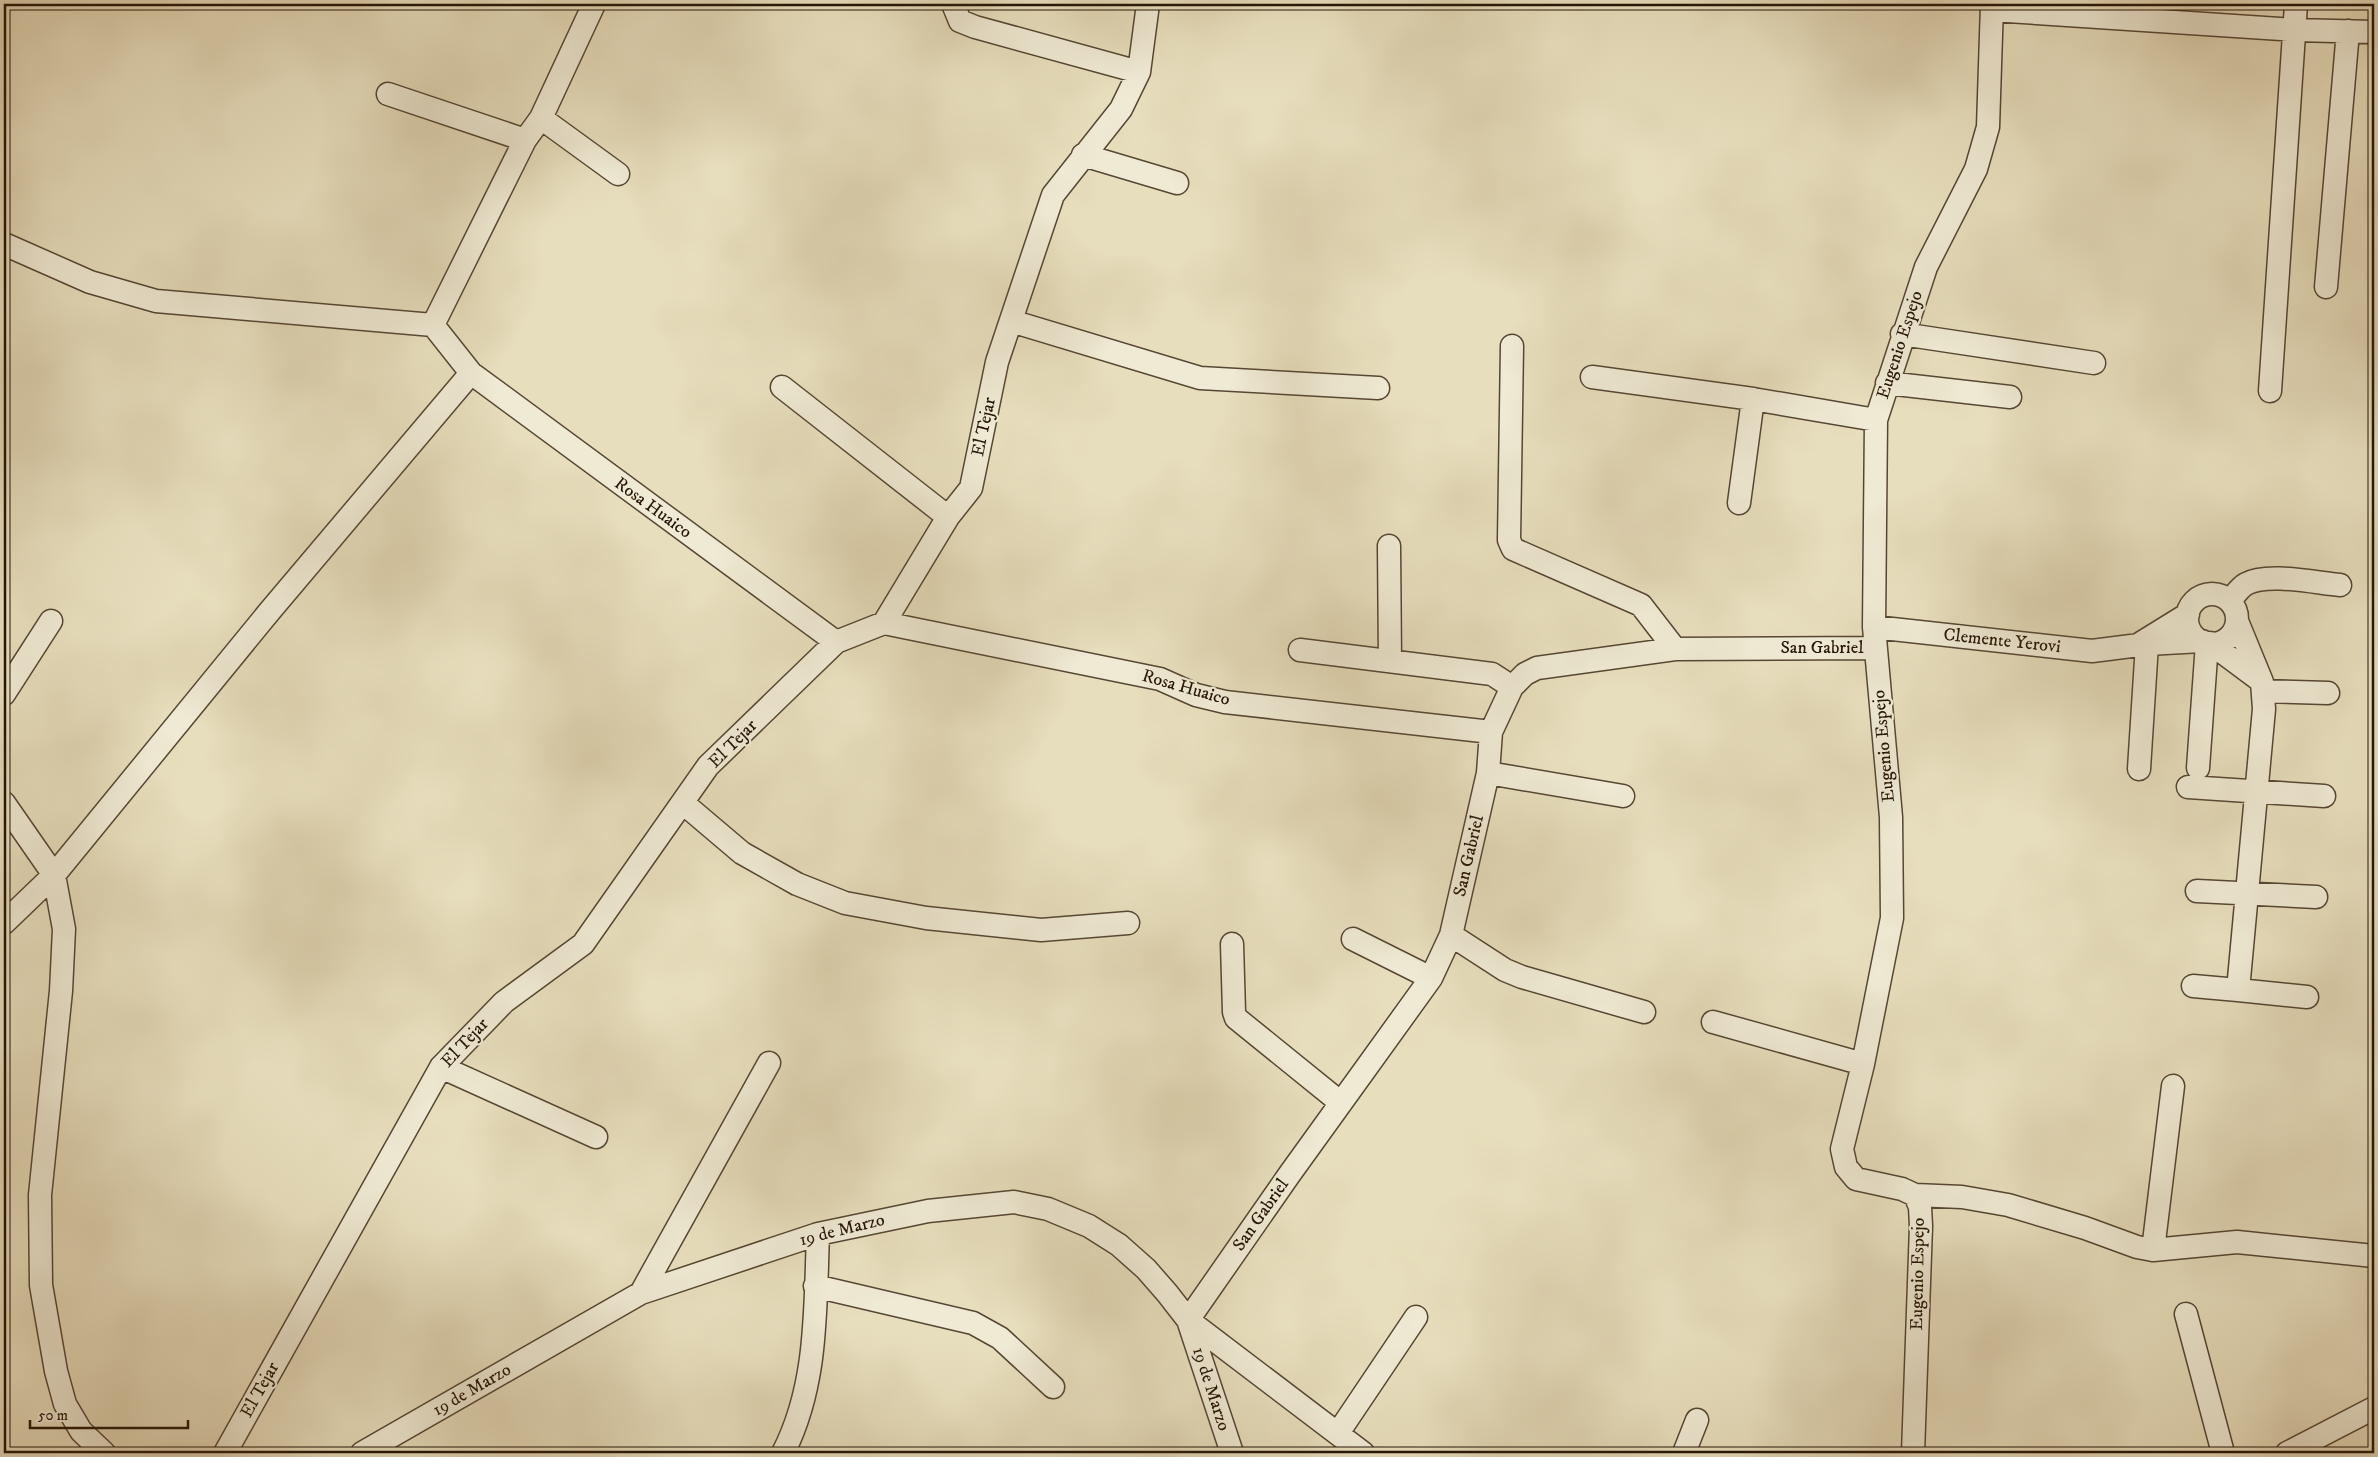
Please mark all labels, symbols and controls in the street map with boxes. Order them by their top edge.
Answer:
street label: Eugenio Espejo [1872,288,1928,402]
street label: El Tejar [967,395,1001,459]
street label: Rosa Huaico [610,473,696,544]
street label: Clemente Yerovi [1942,624,2062,658]
street label: San Gabriel [1780,637,1864,659]
street label: Rosa Huaico [1139,665,1233,711]
street label: Eugenio Espejo [1868,689,1900,803]
street label: El Tejar [704,715,762,773]
street label: San Gabriel [1449,812,1489,899]
street label: El Tejar [437,1013,494,1072]
street label: San Gabriel [1228,1174,1294,1255]
street label: 19 de Marzo [797,1209,887,1251]
street label: Eugenio Espejo [1906,1217,1930,1331]
street label: 19 de Marzo [1187,1344,1235,1434]
street label: El Tejar [236,1358,284,1422]
street label: 19 de Marzo [429,1359,515,1421]
scale bar [30,1397,188,1429]
text: 50 m [38,1406,68,1425]

